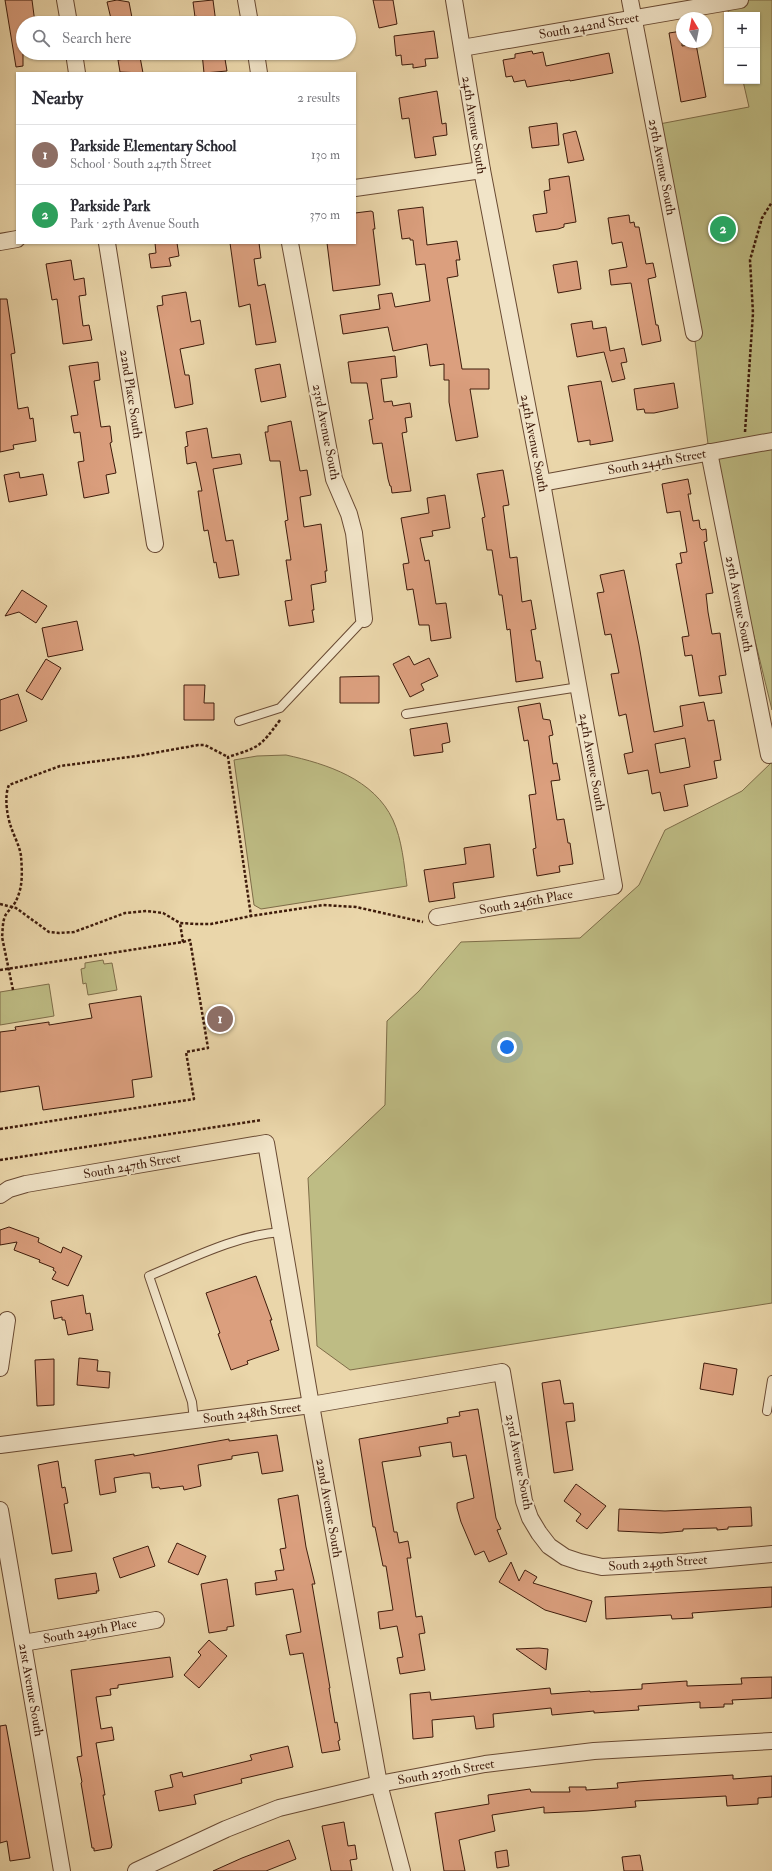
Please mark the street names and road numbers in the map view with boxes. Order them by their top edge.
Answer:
street label: South 242nd Street [538,9,640,43]
street label: 24th Avenue South [458,75,490,175]
street label: 25th Avenue South [645,118,679,217]
street label: 22nd Place South [116,348,146,440]
street label: 23rd Avenue South [309,383,343,481]
street label: 24th Avenue South [517,393,551,493]
street label: South 244th Street [607,445,707,479]
street label: 25th Avenue South [722,555,756,654]
street label: 24th Avenue South [576,712,608,812]
street label: South 246th Place [478,886,575,918]
street label: South 247th Street [82,1150,182,1182]
street label: South 248th Street [202,1399,302,1427]
street label: 23rd Avenue South [502,1413,536,1511]
street label: 22nd Avenue South [312,1457,346,1559]
street label: South 249th Street [608,1552,708,1574]
street label: South 249th Place [42,1615,139,1647]
street label: 21st Avenue South [15,1642,47,1738]
street label: South 250th Street [396,1756,496,1788]

